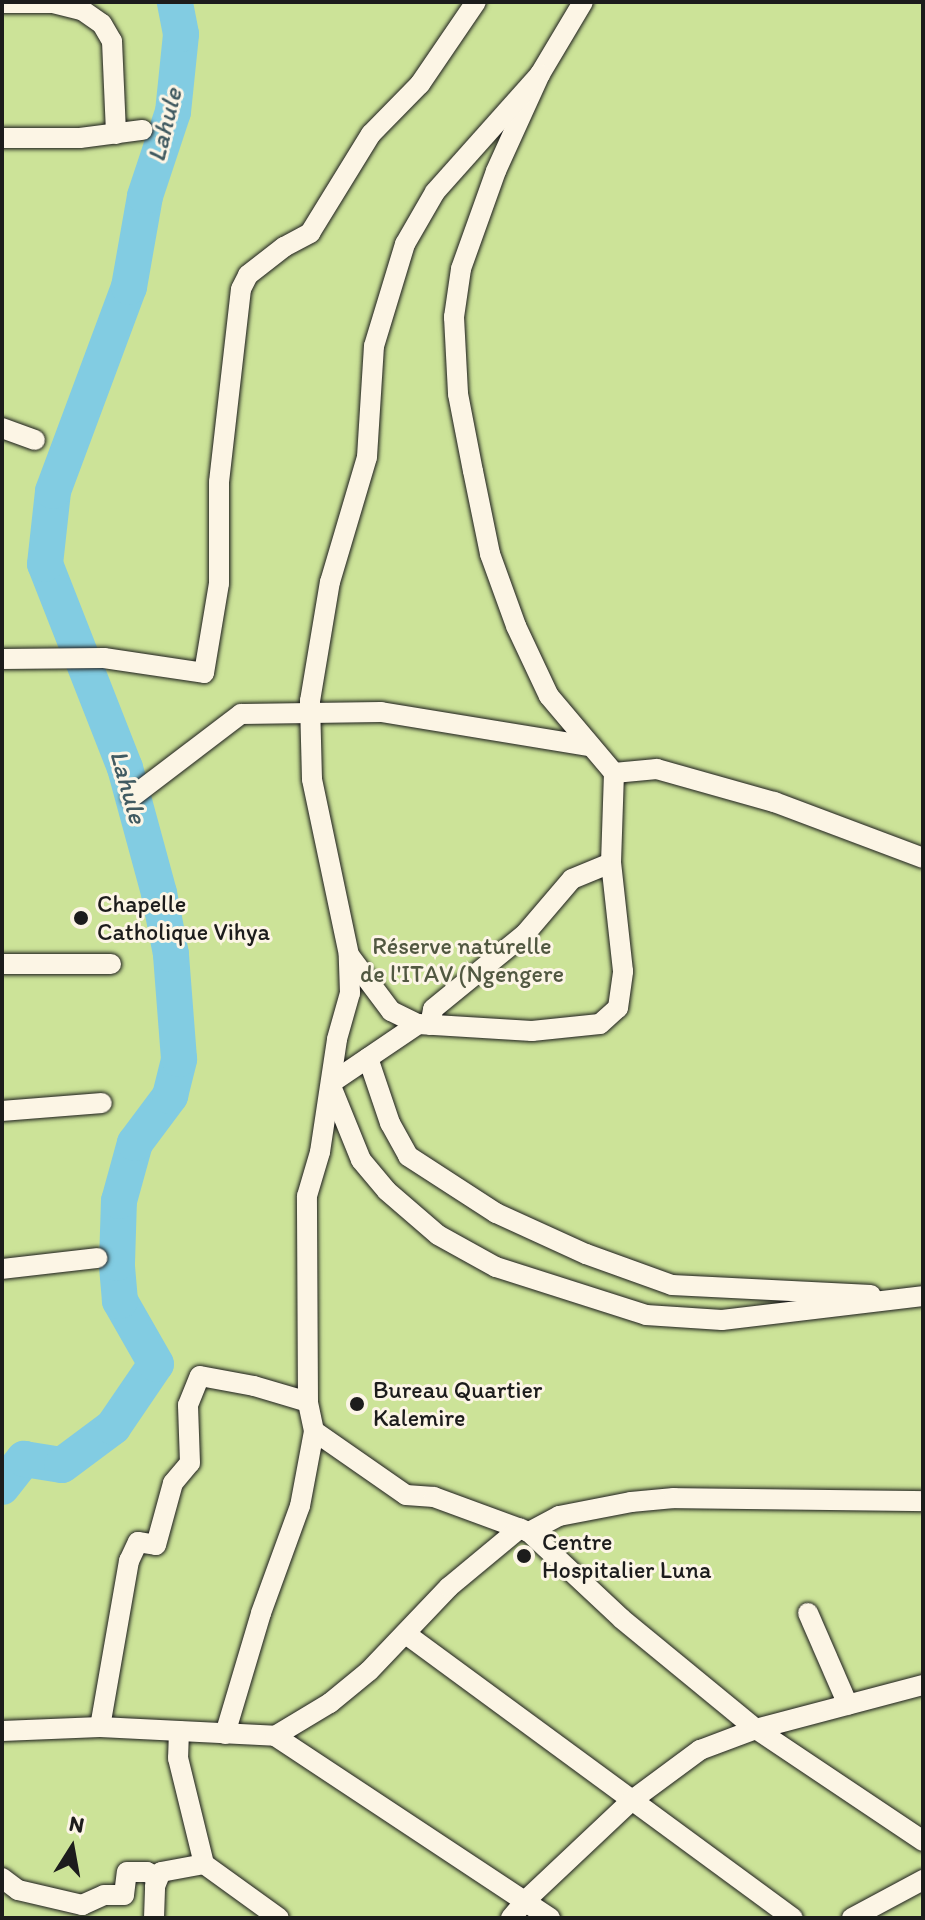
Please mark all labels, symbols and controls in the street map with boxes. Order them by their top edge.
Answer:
water label: Lahule [141,85,189,165]
water label: Lahule [103,747,153,827]
place label: Chapelle Catholique Vihya [97,890,270,946]
marker: Chapelle Catholique Vihya [72,909,90,927]
park label: Réserve naturelle de l'ITAV (Ngengere [360,932,564,988]
place label: Bureau Quartier Kalemire [373,1376,542,1432]
marker: Bureau Quartier Kalemire [348,1395,366,1413]
place label: Centre Hospitalier Luna [542,1528,710,1584]
marker: Centre Hospitalier Luna [513,1545,535,1567]
north arrow [32,1808,112,1888]
text: N [67,1809,87,1839]

